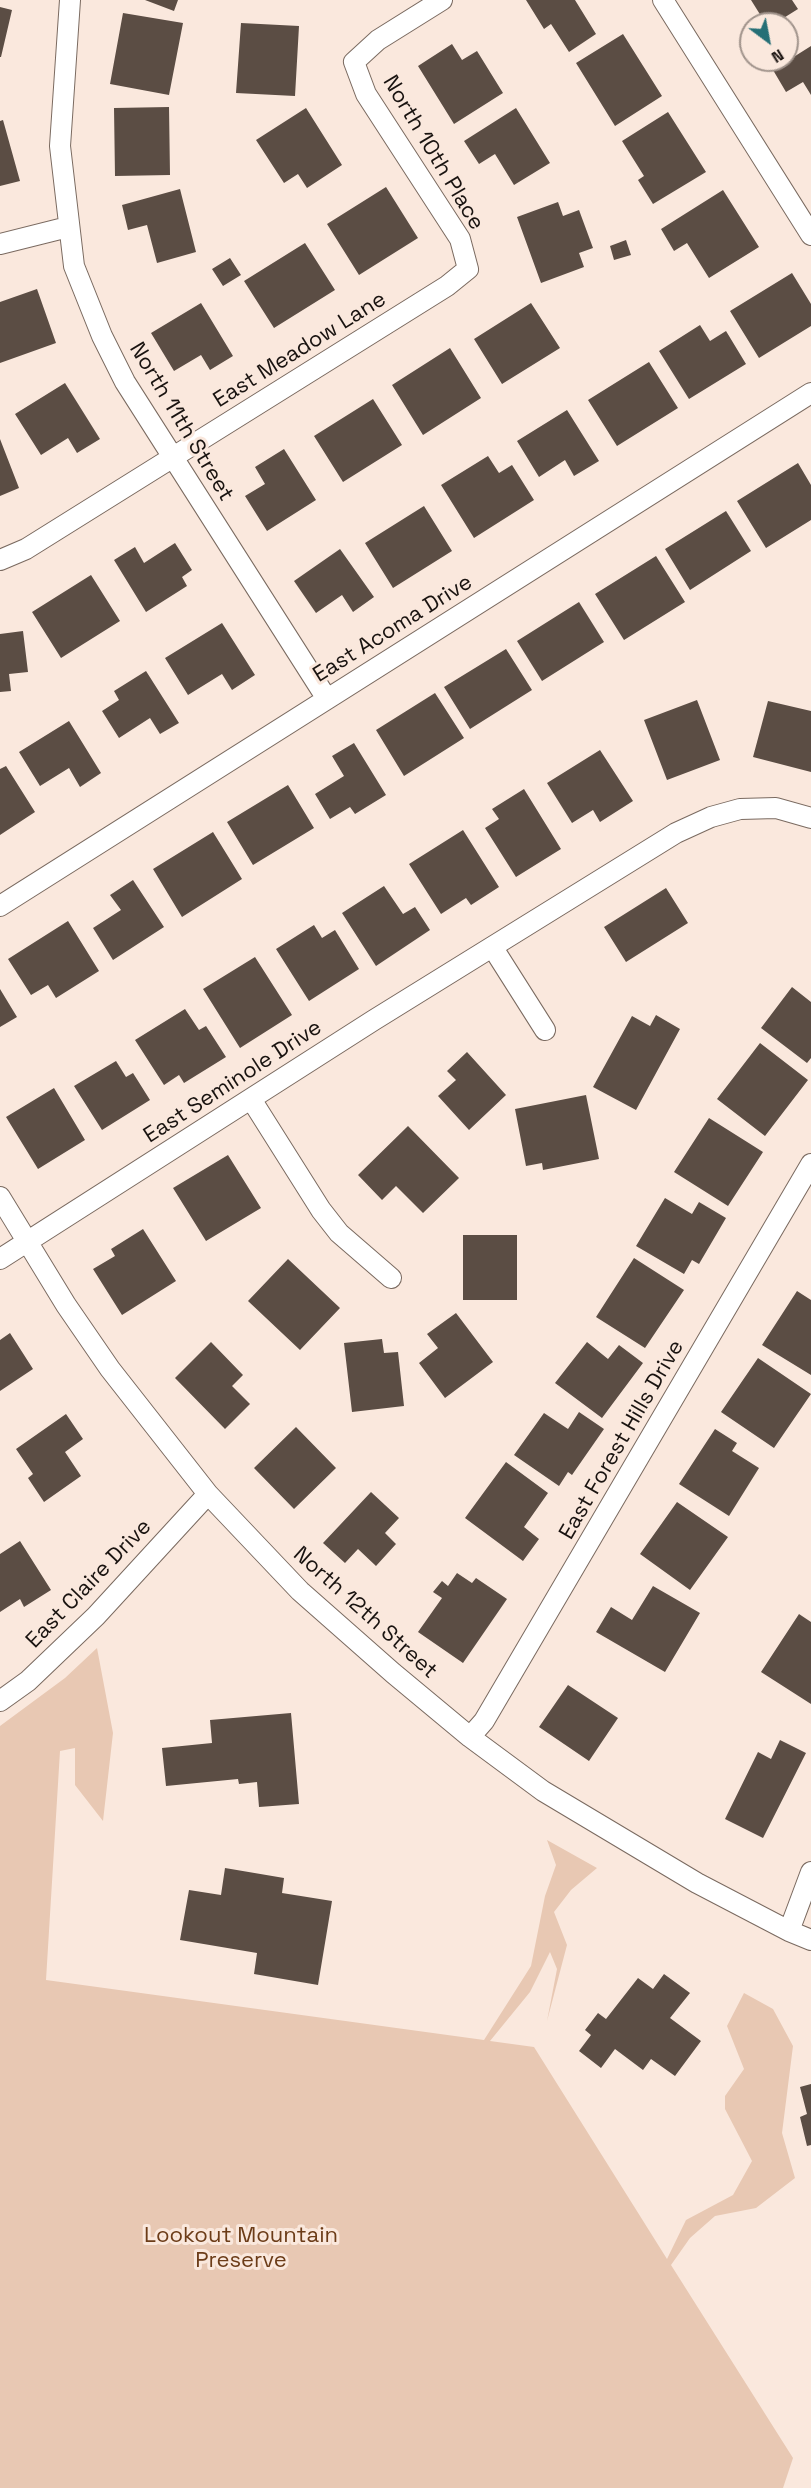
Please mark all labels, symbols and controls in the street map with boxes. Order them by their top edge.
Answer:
north arrow [739,12,799,72]
text: N [768,44,788,68]
street label: North 10th Place [377,71,489,235]
street label: East Meadow Lane [209,286,391,414]
street label: North 11th Street [123,338,239,506]
street label: East Acoma Drive [309,569,477,689]
street label: East Seminole Drive [139,1015,327,1149]
street label: East Forest Hills Drive [554,1336,690,1544]
street label: East Claire Drive [21,1514,157,1654]
street label: North 12th Street [288,1541,442,1685]
park label: Lookout Mountain Preserve [144,2223,338,2274]

